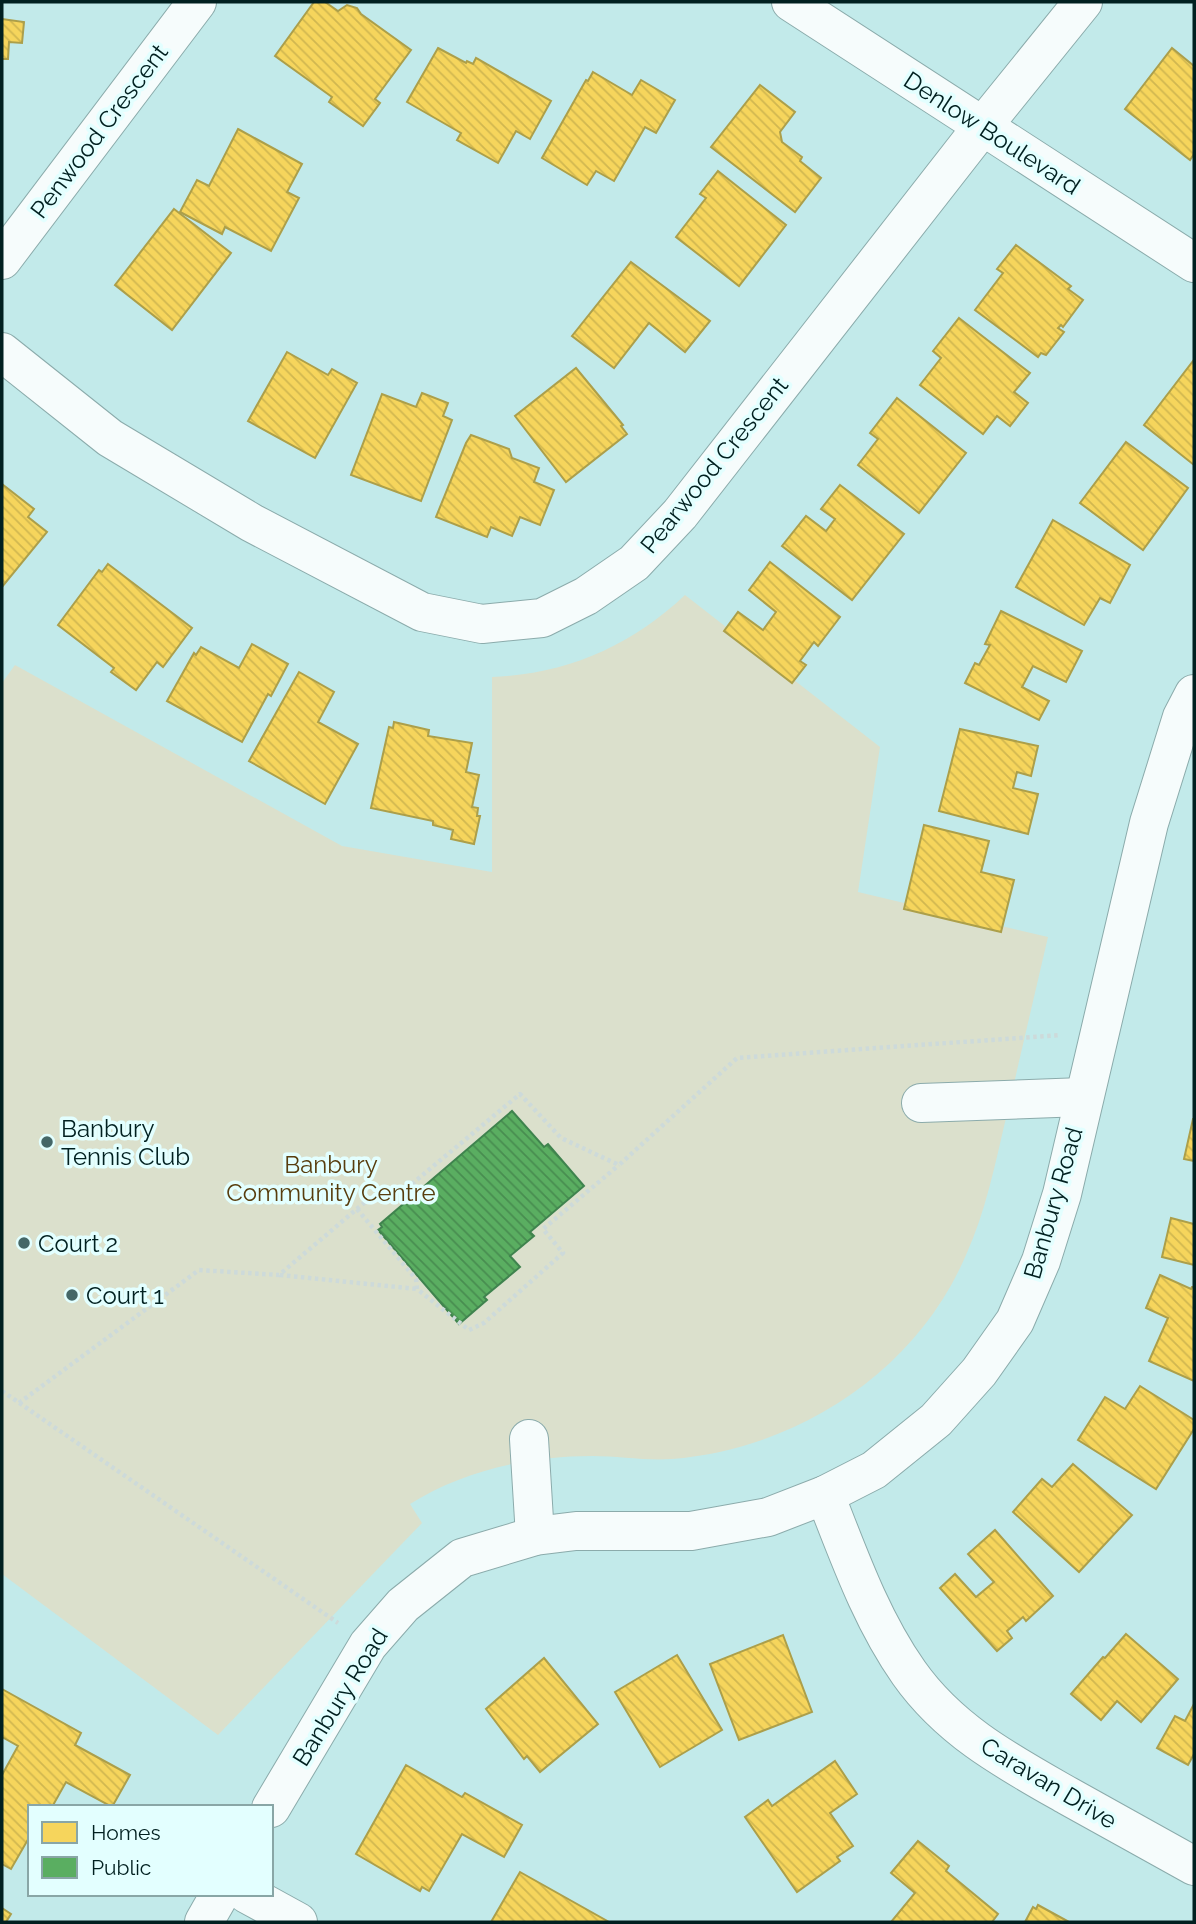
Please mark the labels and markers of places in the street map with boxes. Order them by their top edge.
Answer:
place label: Banbury Tennis Club [61,1114,190,1171]
marker: Banbury Tennis Club [39,1134,55,1150]
place label: Court 2 [38,1229,118,1258]
marker: Court 2 [16,1235,32,1251]
place label: Court 1 [86,1281,164,1310]
marker: Court 1 [64,1287,80,1303]

